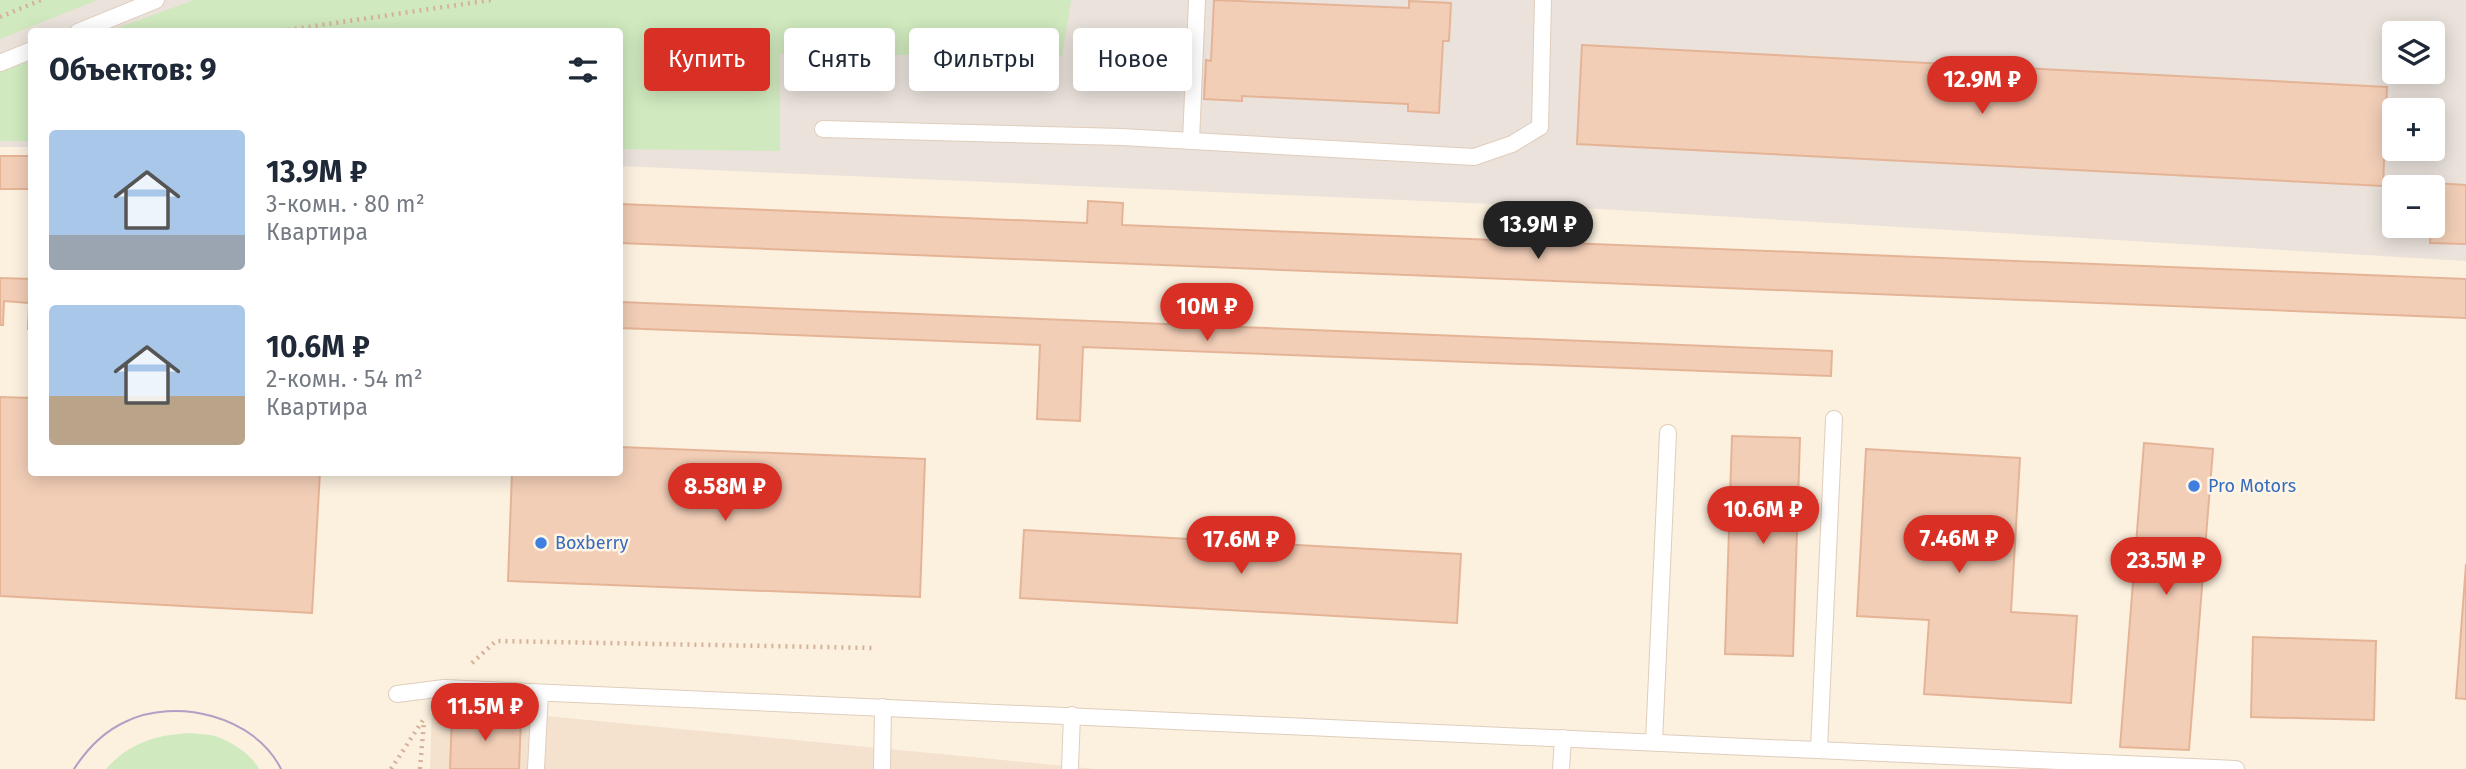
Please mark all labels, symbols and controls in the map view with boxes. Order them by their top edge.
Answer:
map controls [2382,21,2445,238]
button: layers [2382,21,2445,84]
chip: Купить [644,28,770,91]
chip: Снять [784,28,895,91]
chip: Фильтры [909,28,1059,91]
chip: Новое [1073,28,1192,91]
icon: filters [564,51,602,89]
text: Объектов: 9 [49,52,216,88]
pin: 12.9M ₽ [1917,57,2047,116]
text: 12.9M ₽ [1943,65,2021,93]
button: + [2382,98,2445,161]
text: 13.9M ₽ [266,154,367,190]
icon: home [105,158,189,242]
button: − [2382,175,2445,238]
text: 3-комн. · 80 m² [266,190,425,218]
pin: 13.9M ₽ [1473,202,1603,261]
text: 13.9M ₽ [1499,210,1577,238]
text: Квартира [266,218,368,246]
pin: 10M ₽ [1158,284,1256,343]
text: 10M ₽ [1176,292,1238,320]
text: 10.6M ₽ [266,329,370,365]
icon: home [105,333,189,417]
text: 2-комн. · 54 m² [266,365,423,393]
text: Квартира [266,393,368,421]
pin: 8.58M ₽ [660,463,790,523]
text: 8.58M ₽ [684,472,766,500]
place label: Pro Motors [2208,475,2296,497]
marker: Pro Motors [2186,478,2202,494]
pin: 10.6M ₽ [1698,486,1828,546]
text: 10.6M ₽ [1723,495,1803,523]
pin: 17.6M ₽ [1176,516,1306,576]
pin: 7.46M ₽ [1894,516,2024,575]
text: 7.46M ₽ [1920,524,1998,552]
text: 17.6M ₽ [1203,525,1279,553]
place label: Boxberry [555,532,628,554]
marker: Boxberry [533,535,549,551]
pin: 23.5M ₽ [2101,538,2231,597]
text: 23.5M ₽ [2126,546,2206,574]
pin: 11.5M ₽ [420,684,550,743]
text: 11.5M ₽ [447,692,523,720]

